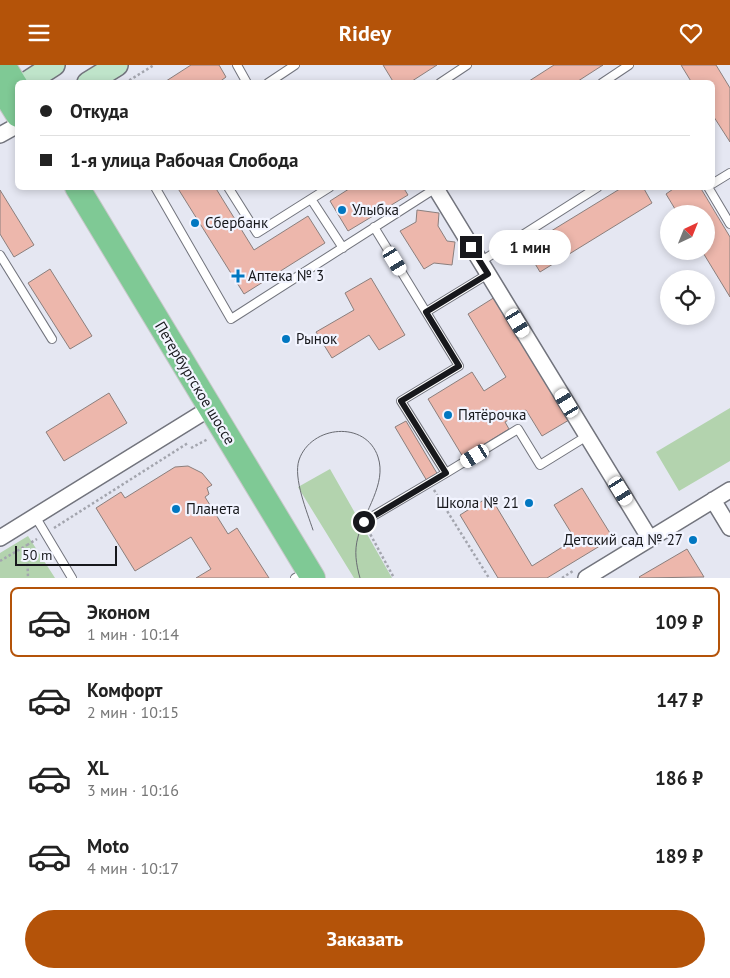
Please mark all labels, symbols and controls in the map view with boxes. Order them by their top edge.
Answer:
icon: menu [25,19,53,47]
text: Ridey [339,19,391,47]
icon: heart [677,19,705,47]
text: Откуда [70,99,129,123]
text: 1-я улица Рабочая Слобода [70,148,298,172]
place label: Улыбка [352,200,399,219]
marker: Улыбка [336,204,348,216]
north arrow [660,205,715,260]
map controls [660,205,715,325]
place label: Сбербанк [205,213,269,232]
marker: Сбербанк [189,217,201,229]
callout: 1 мин [488,229,571,265]
route end [460,236,482,258]
text: 1 мин [509,237,551,257]
car [380,244,409,278]
place label: Аптека № 3 [248,266,324,285]
marker: Аптека № 3 [232,270,244,282]
button: locate [660,270,715,325]
car [503,306,532,340]
street label: Петербургское шоссе [151,318,240,448]
place label: Рынок [296,329,338,348]
marker: Рынок [280,333,292,345]
car [552,386,581,420]
place label: Пятёрочка [458,405,526,424]
marker: Пятёрочка [442,409,454,421]
car [458,442,491,470]
car [606,474,635,508]
place label: Школа № 21 [436,493,519,512]
marker: Школа № 21 [523,497,535,509]
place label: Планета [186,499,240,518]
marker: Планета [170,503,182,515]
route start [353,511,375,533]
place label: Детский сад № 27 [564,530,683,549]
marker: Детский сад № 27 [687,534,699,546]
scale bar [15,543,118,566]
text: 50 m [22,546,52,564]
icon: car [27,600,72,645]
text: Эконом [87,600,150,624]
text: 109 ₽ [655,610,703,634]
text: 1 мин · 10:14 [87,624,179,644]
icon: car [27,678,72,723]
text: Комфорт [87,678,163,702]
text: 147 ₽ [656,688,703,712]
text: 2 мин · 10:15 [87,702,179,722]
icon: car [27,756,72,801]
text: XL [87,756,109,780]
text: 186 ₽ [655,766,703,790]
text: 3 мин · 10:16 [87,780,179,800]
icon: car [27,834,72,879]
text: Moto [87,834,129,858]
text: 189 ₽ [655,844,703,868]
text: 4 мин · 10:17 [87,858,179,878]
button: Заказать [25,910,705,968]

